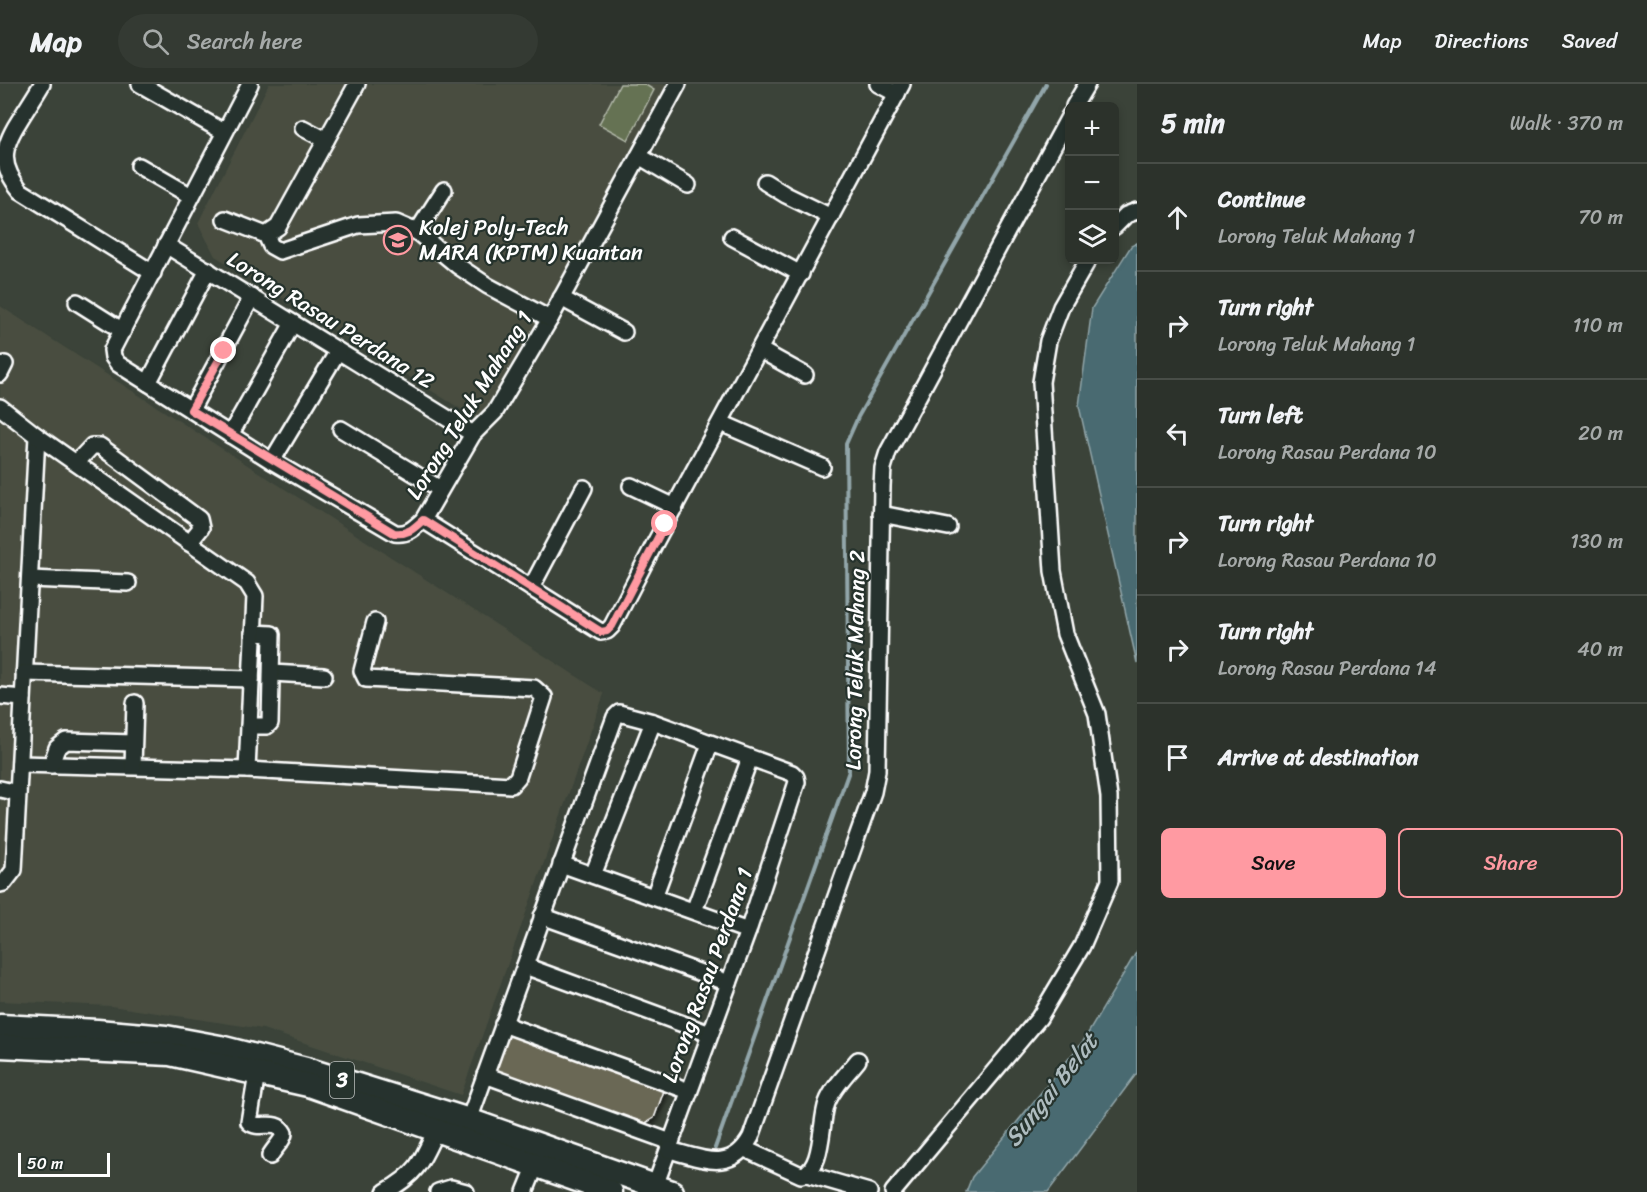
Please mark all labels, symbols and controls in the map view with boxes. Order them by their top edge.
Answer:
search box [118,14,538,68]
text: Map [30,17,82,66]
text: Search here [187,22,303,61]
text: Map [1363,22,1401,60]
text: Directions [1434,22,1529,60]
text: Saved [1562,22,1617,60]
icon: search [139,25,172,58]
text: 5 min [1161,100,1225,146]
map controls [1065,102,1119,264]
button: + [1065,102,1119,156]
text: Walk · 370 m [1510,106,1623,141]
button: − [1065,156,1119,210]
text: Continue [1218,180,1306,219]
text: 70 m [1578,200,1623,235]
icon: ahead [1161,201,1194,234]
place label: Kolej Poly-Tech MARA (KPTM) Kuantan [419,208,643,272]
button: layers [1065,210,1119,264]
text: Lorong Teluk Mahang 1 [1218,219,1415,254]
school or university icon: Kolej Poly-Tech MARA (KPTM) Kuantan [382,224,414,256]
street label: Lorong Rasau Perdana 12 [219,240,443,400]
text: Turn right [1218,288,1313,327]
street label: Lorong Teluk Mahang 1 [395,303,543,507]
text: 110 m [1573,308,1623,343]
icon: right [1161,309,1194,342]
text: Lorong Teluk Mahang 1 [1218,327,1415,362]
route end [210,337,236,363]
text: Turn left [1218,396,1303,435]
text: 20 m [1578,416,1623,451]
icon: left [1161,417,1194,450]
text: Lorong Rasau Perdana 10 [1218,435,1437,470]
text: Turn right [1218,504,1313,543]
route start [651,510,677,536]
text: 130 m [1570,524,1623,559]
icon: right [1161,525,1194,558]
text: Lorong Rasau Perdana 10 [1218,543,1437,578]
street label: Lorong Teluk Mahang 2 [834,549,876,771]
text: Turn right [1218,612,1313,651]
text: 40 m [1577,632,1623,667]
icon: right [1161,633,1194,666]
text: Lorong Rasau Perdana 14 [1218,651,1436,686]
text: Arrive at destination [1218,738,1419,777]
icon: arrive [1161,741,1194,774]
button: Save [1161,828,1386,898]
button: Share [1398,828,1623,898]
street label: Lorong Rasau Perdana 1 [650,862,764,1088]
water label: Sungai Belat [993,1022,1111,1156]
road number: 3 [330,1062,354,1098]
text: 50 m [27,1149,63,1178]
scale bar [18,1150,110,1178]

